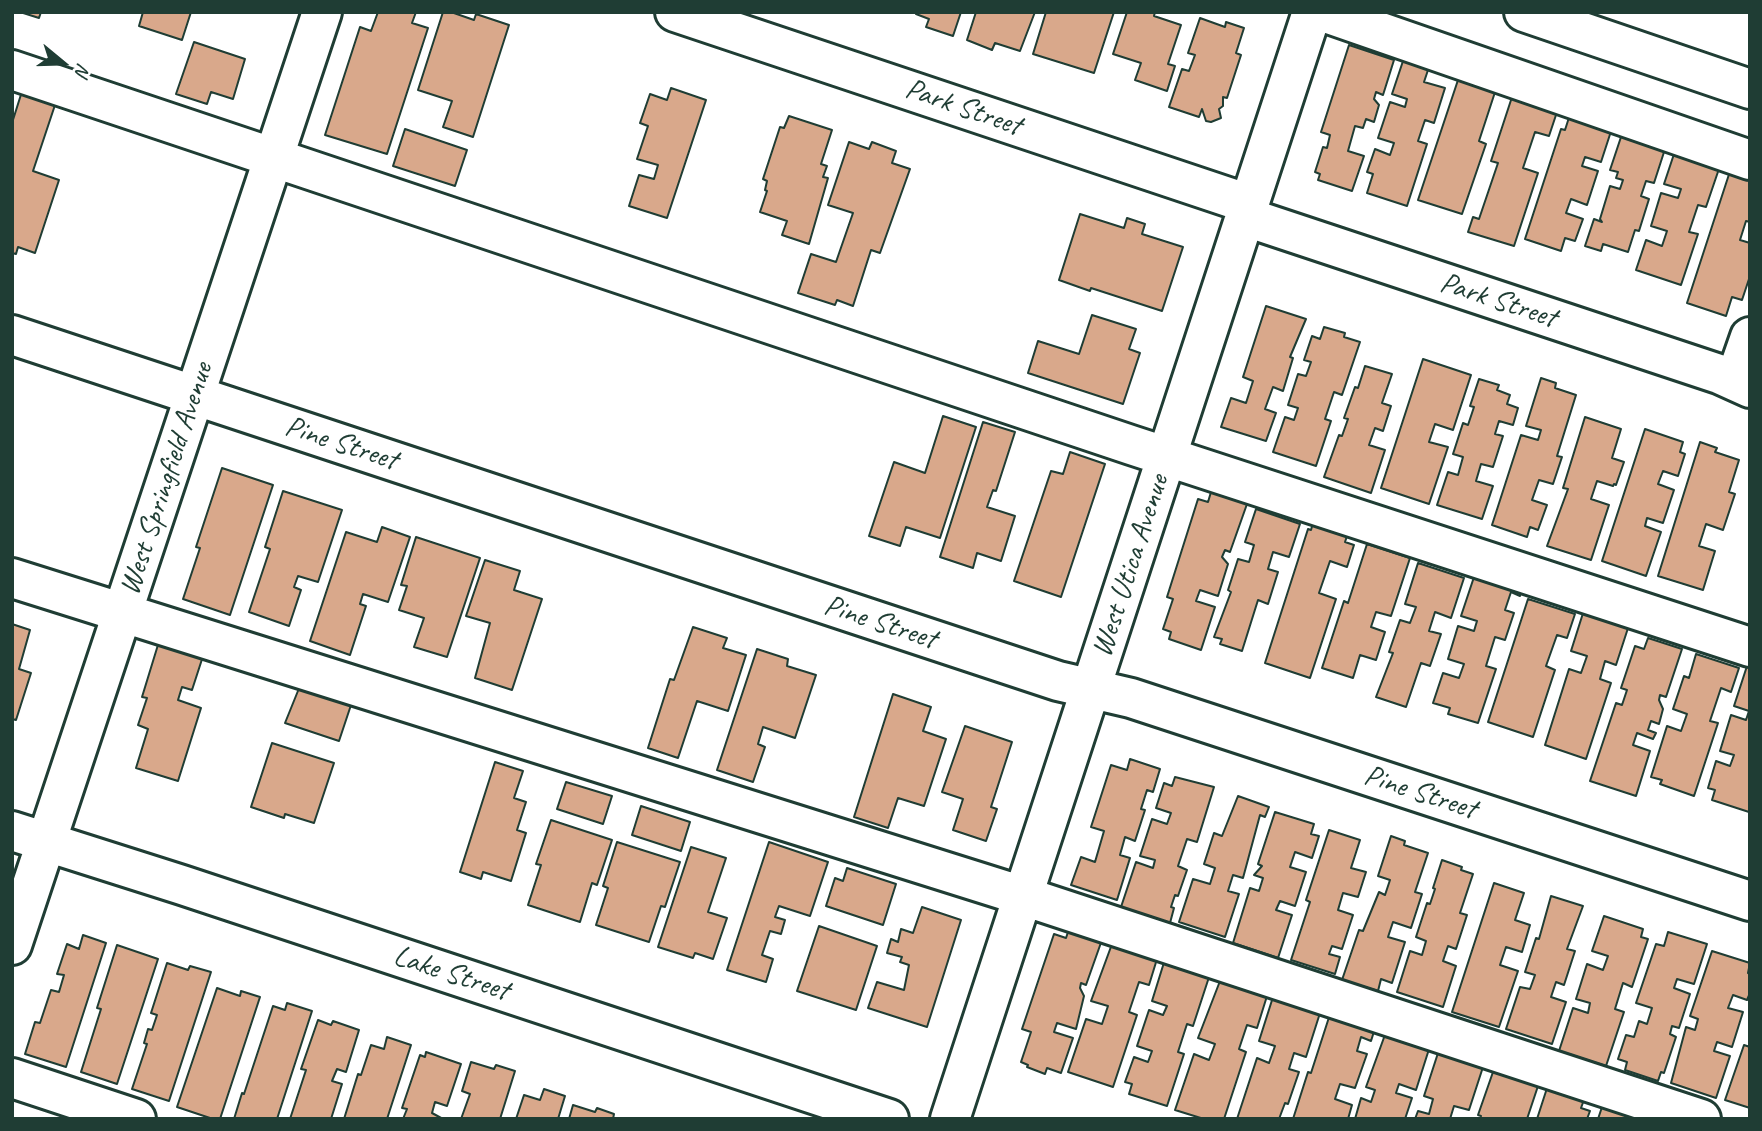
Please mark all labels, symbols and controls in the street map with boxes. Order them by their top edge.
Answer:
north arrow [28,28,98,98]
text: N [70,60,96,79]
street label: Park Street [900,71,1026,145]
street label: Park Street [1435,265,1561,337]
street label: West Springfield Avenue [112,358,222,600]
street label: Pine Street [280,409,402,479]
street label: West Utica Avenue [1085,470,1177,662]
street label: Pine Street [819,588,941,658]
street label: Pine Street [1359,758,1481,828]
street label: Lake Street [389,938,513,1010]

